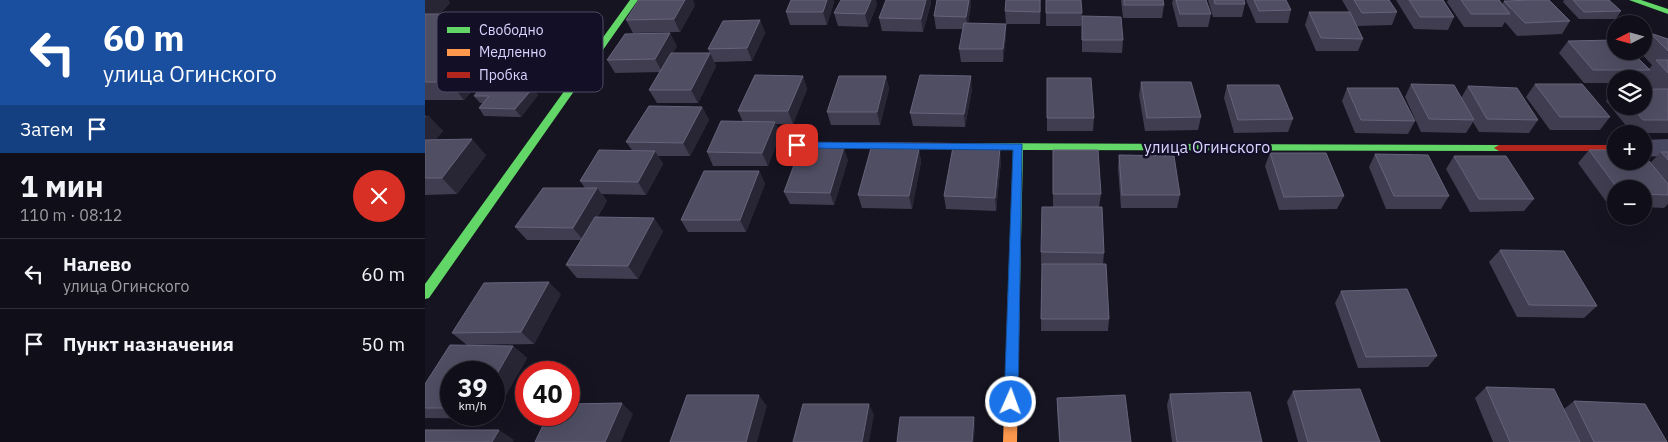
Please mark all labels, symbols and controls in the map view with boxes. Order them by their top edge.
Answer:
legend [437,12,603,92]
text: 60 m [103,15,185,61]
north arrow [1607,15,1653,60]
map controls [1607,15,1652,225]
icon: left [20,20,85,85]
text: Свободно [479,21,544,39]
text: Медленно [479,43,547,61]
text: улица Огинского [103,59,277,88]
text: Пробка [479,66,528,84]
button: layers [1607,70,1652,115]
icon: arrive [83,115,111,143]
text: Затем [20,117,73,141]
pin [776,124,818,166]
button: + [1607,125,1652,170]
icon: arrive [783,131,811,159]
street label: улица Огинского [1144,137,1270,157]
text: 1 мин [20,166,104,205]
button: close [353,170,405,222]
button: − [1607,180,1652,225]
text: 110 m · 08:12 [20,205,122,225]
text: Налево [63,252,132,276]
icon: left [20,260,48,288]
text: 60 m [361,262,405,286]
text: улица Огинского [63,276,189,296]
icon: arrive [20,330,48,358]
text: Пункт назначения [63,332,234,356]
text: 50 m [361,332,405,356]
speed limit sign: 40 [515,361,580,426]
text: 39 [457,371,488,404]
position arrow [984,375,1036,427]
text: km/h [458,398,487,413]

